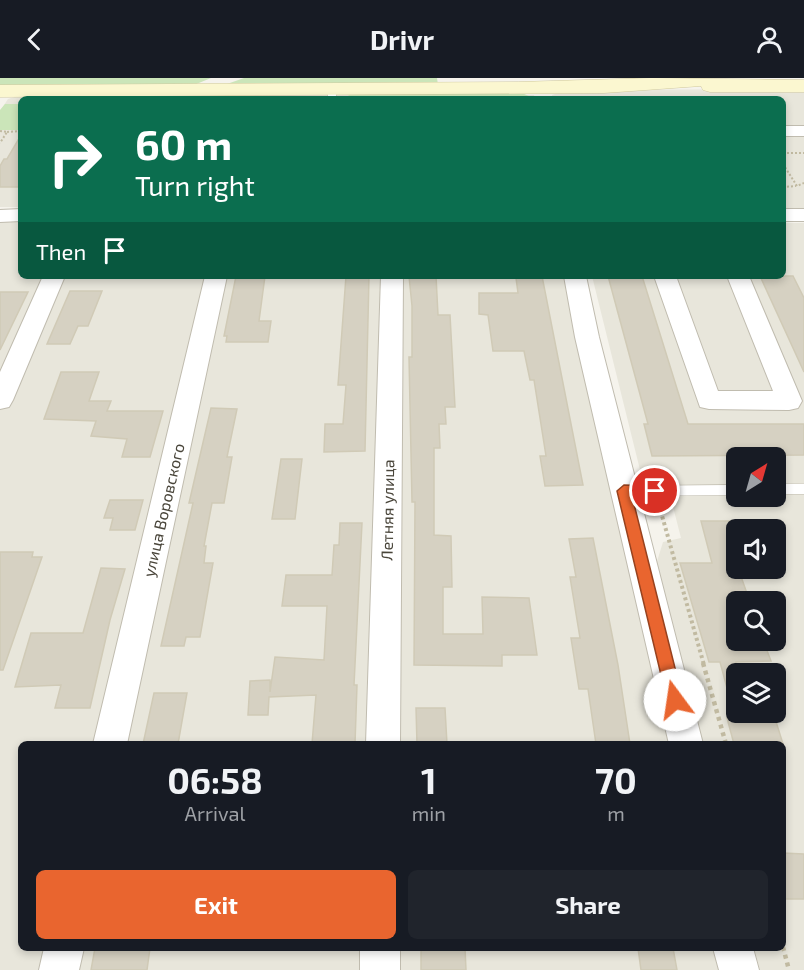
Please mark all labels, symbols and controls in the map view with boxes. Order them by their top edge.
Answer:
icon: back [18,23,51,56]
text: Drivr [370,23,434,55]
icon: person [753,23,786,56]
text: 60 m [135,118,232,168]
icon: right [36,120,114,198]
text: Turn right [135,169,255,201]
icon: arrive [98,234,131,267]
text: Then [36,238,86,264]
street label: улица Воровского [138,441,189,579]
north arrow [726,447,786,507]
map controls [726,447,786,723]
street label: Летняя улица [377,459,398,561]
pin [629,465,680,516]
icon: arrive [638,474,671,507]
button: sound [726,519,786,579]
button: search [726,591,786,651]
button: layers [726,663,786,723]
position arrow [643,668,707,732]
text: 06:58 [167,758,263,801]
text: 1 [421,758,437,801]
text: 70 [595,758,637,801]
text: Arrival [184,801,245,825]
text: min [412,801,446,825]
text: m [607,801,625,825]
button: Exit [36,870,396,939]
button: Share [408,870,768,939]

